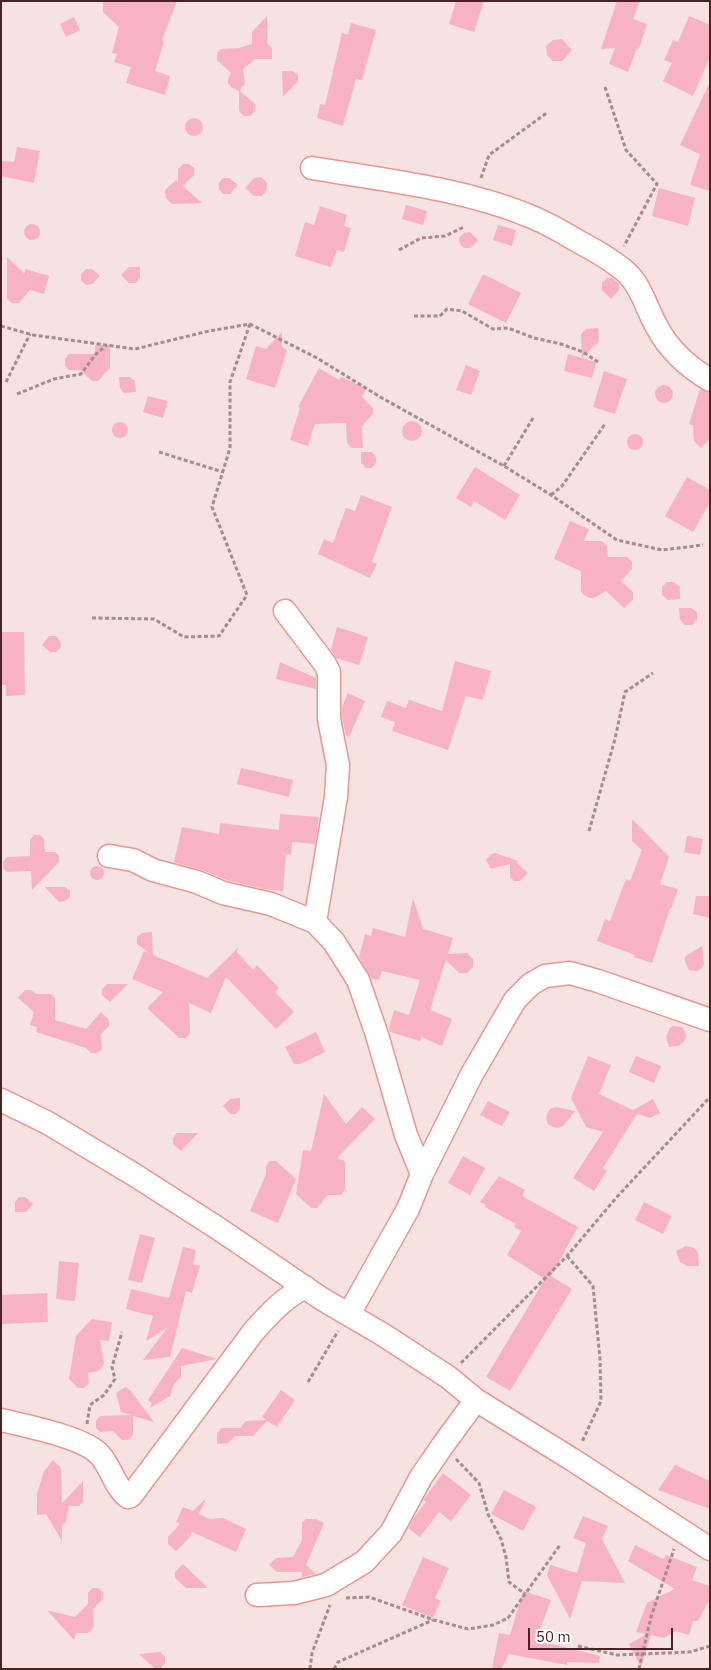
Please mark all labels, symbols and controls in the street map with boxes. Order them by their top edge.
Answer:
scale bar [531,1618,676,1650]
text: 50 m [536,1627,571,1646]

